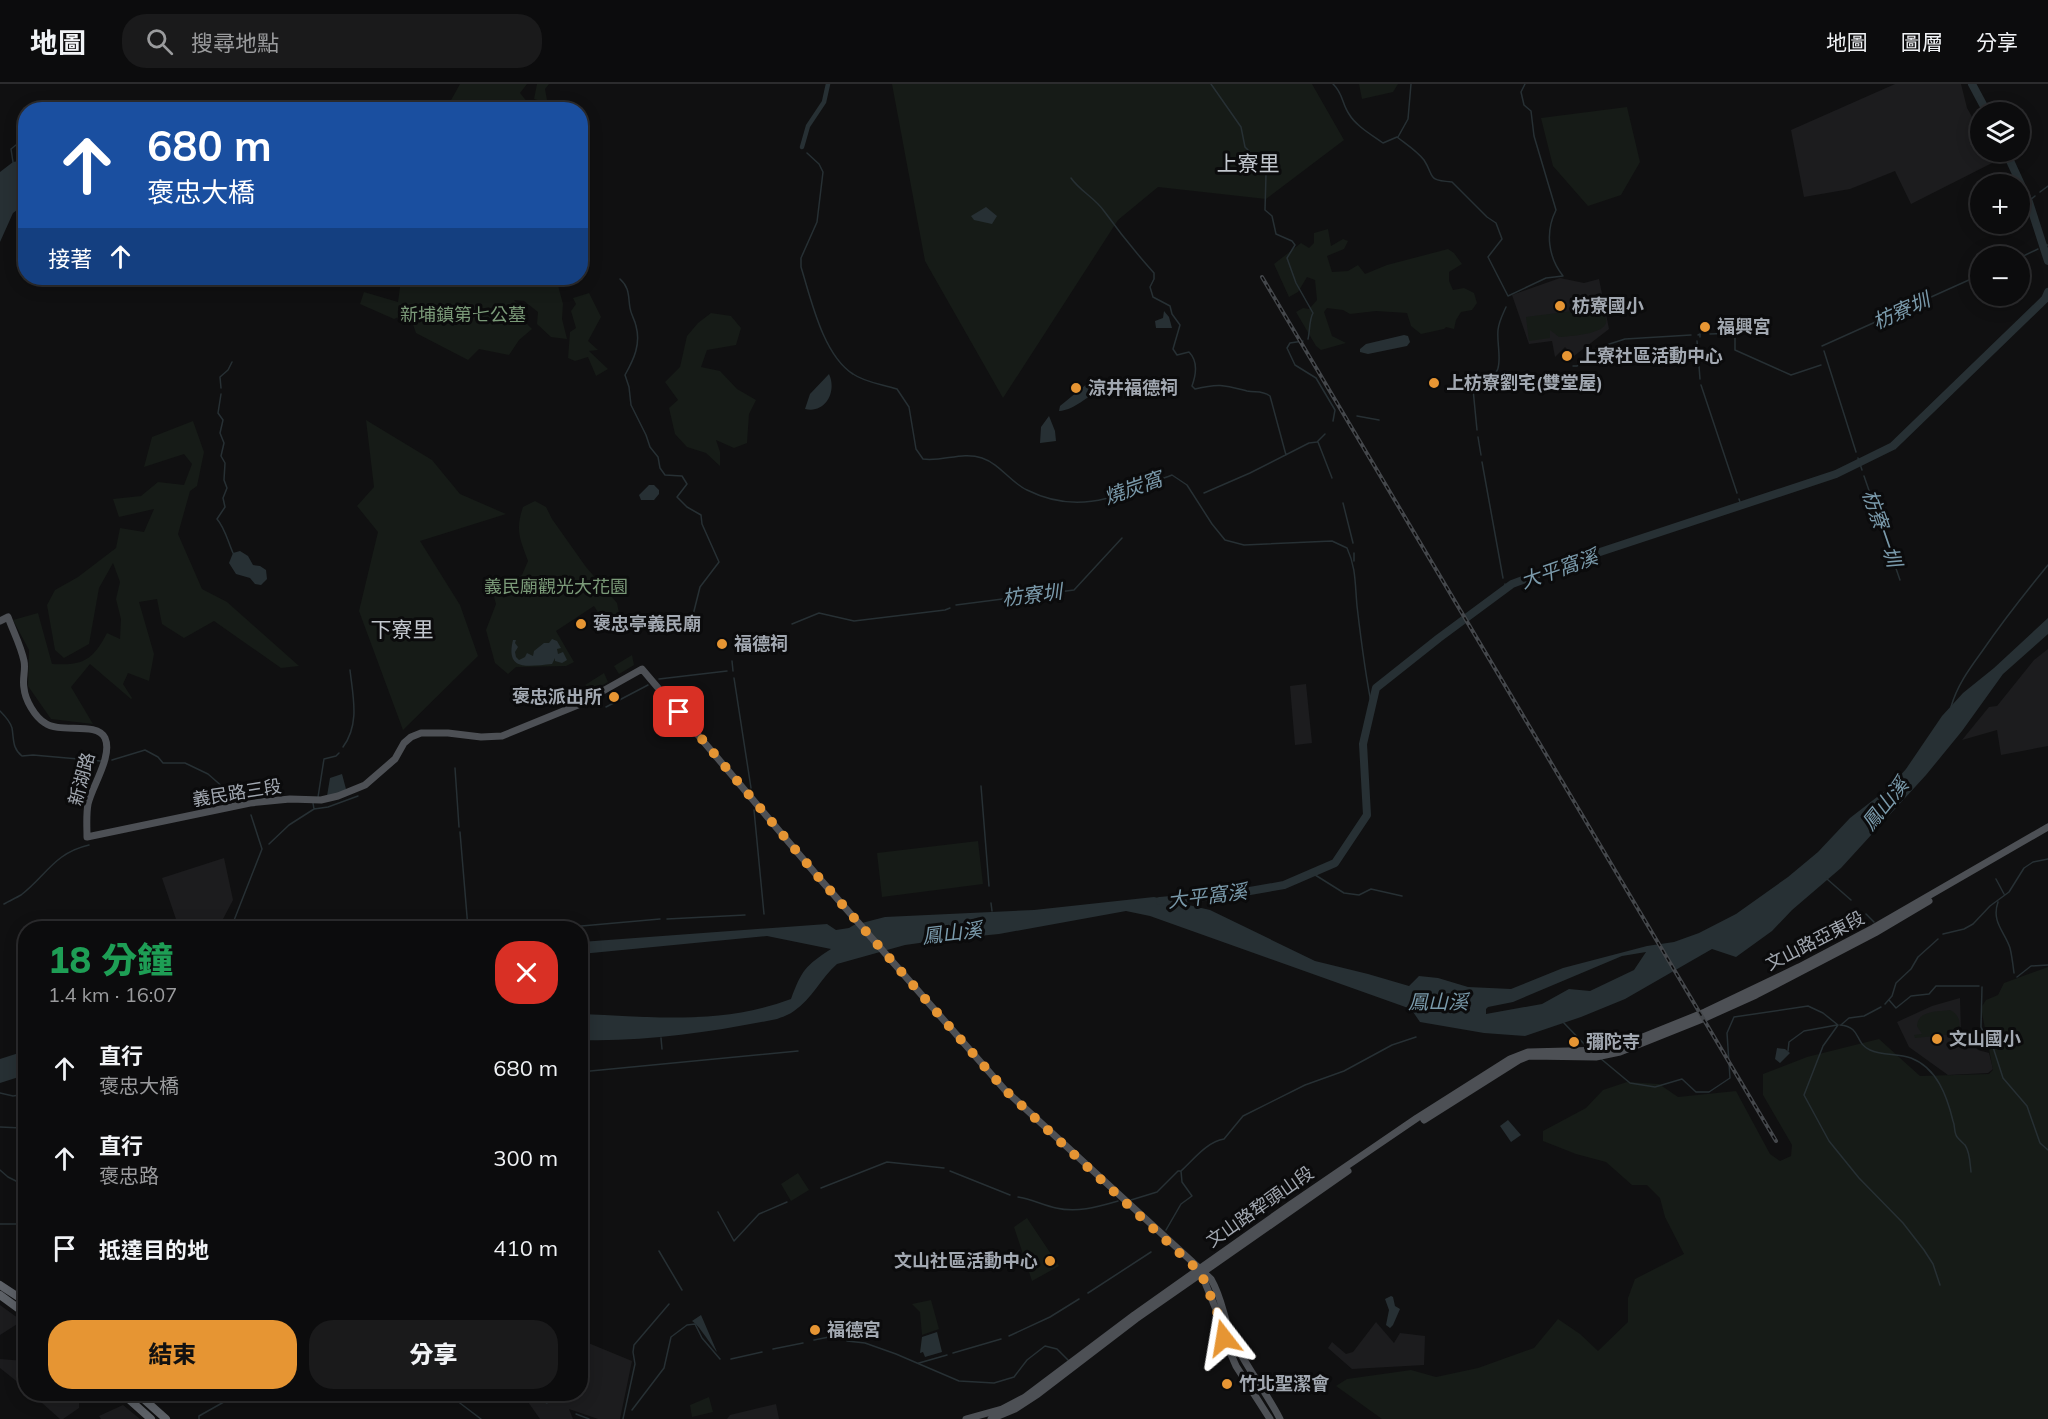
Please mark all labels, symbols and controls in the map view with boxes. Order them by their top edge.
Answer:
search box [122,14,542,68]
text: 地圖 [30,25,86,60]
icon: search [143,25,176,58]
text: 搜尋地點 [191,29,279,57]
text: 地圖 [1826,29,1868,55]
text: 圖層 [1901,29,1943,55]
text: 分享 [1976,29,2018,55]
map controls [1970,102,2030,306]
button: layers [1970,102,2030,162]
text: 680 m [147,119,272,172]
icon: ahead [48,126,126,204]
district label: 上寮里 [1217,150,1280,176]
button: + [1970,174,2030,234]
text: 褒忠大橋 [147,175,255,209]
icon: ahead [104,240,137,273]
text: 接著 [48,245,92,273]
button: − [1970,246,2030,306]
water label: 枋寮圳 [1868,286,1936,334]
place label: 枋寮國小 [1572,294,1644,317]
marker: 枋寮國小 [1553,299,1567,313]
park label: 新埔鎮第七公墓 [400,303,526,326]
place label: 福興宮 [1717,315,1771,338]
marker: 福興宮 [1698,320,1712,334]
place label: 上寮社區活動中心 [1579,344,1723,367]
marker: 上寮社區活動中心 [1560,349,1574,363]
place label: 上枋寮劉宅(雙堂屋) [1446,371,1603,394]
place label: 涼井福德祠 [1088,376,1178,399]
marker: 上枋寮劉宅(雙堂屋) [1427,376,1441,390]
marker: 涼井福德祠 [1069,381,1083,395]
water label: 燒炭窩 [1100,465,1168,509]
water label: 枋寮一圳 [1858,486,1908,573]
water label: 大平窩溪 [1517,543,1604,593]
park label: 義民廟觀光大花園 [484,575,628,598]
water label: 枋寮圳 [1001,578,1066,611]
place label: 褒忠亭義民廟 [593,612,701,635]
district label: 下寮里 [371,616,434,642]
marker: 褒忠亭義民廟 [574,617,588,631]
place label: 福德祠 [734,632,788,655]
marker: 福德祠 [715,637,729,651]
place label: 褒忠派出所 [512,685,602,708]
pin [653,686,704,737]
marker: 褒忠派出所 [607,690,621,704]
icon: arrive [662,695,695,728]
street label: 新湖路 [63,750,100,808]
water label: 鳳山溪 [1856,770,1915,835]
street label: 義民路三段 [191,774,283,811]
water label: 大平窩溪 [1166,878,1251,913]
street label: 文山路亞東段 [1761,906,1868,975]
water label: 鳳山溪 [921,916,986,949]
text: 18 分鐘 [48,937,173,982]
button: close [495,941,558,1004]
text: 1.4 km · 16:07 [48,982,177,1007]
water label: 鳳山溪 [1408,989,1471,1014]
place label: 文山國小 [1949,1027,2021,1050]
place label: 彌陀寺 [1586,1030,1640,1053]
marker: 文山國小 [1930,1032,1944,1046]
marker: 彌陀寺 [1567,1035,1581,1049]
text: 直行 [99,1042,143,1070]
icon: ahead [48,1052,81,1085]
text: 680 m [493,1054,558,1082]
text: 褒忠大橋 [99,1073,179,1098]
text: 直行 [99,1132,143,1160]
icon: ahead [48,1142,81,1175]
text: 300 m [493,1144,558,1172]
street label: 文山路犂頭山段 [1202,1161,1318,1252]
text: 褒忠路 [99,1163,159,1188]
icon: arrive [48,1232,81,1265]
text: 410 m [493,1234,558,1262]
text: 抵達目的地 [99,1236,209,1264]
place label: 文山社區活動中心 [894,1249,1038,1272]
marker: 文山社區活動中心 [1043,1254,1057,1268]
position arrow [1192,1306,1256,1370]
place label: 福德宮 [827,1318,881,1341]
button: 結束 [48,1320,297,1389]
button: 分享 [309,1320,558,1389]
marker: 福德宮 [808,1323,822,1337]
place label: 竹北聖潔會 [1239,1372,1330,1395]
marker: 竹北聖潔會 [1220,1377,1234,1391]

